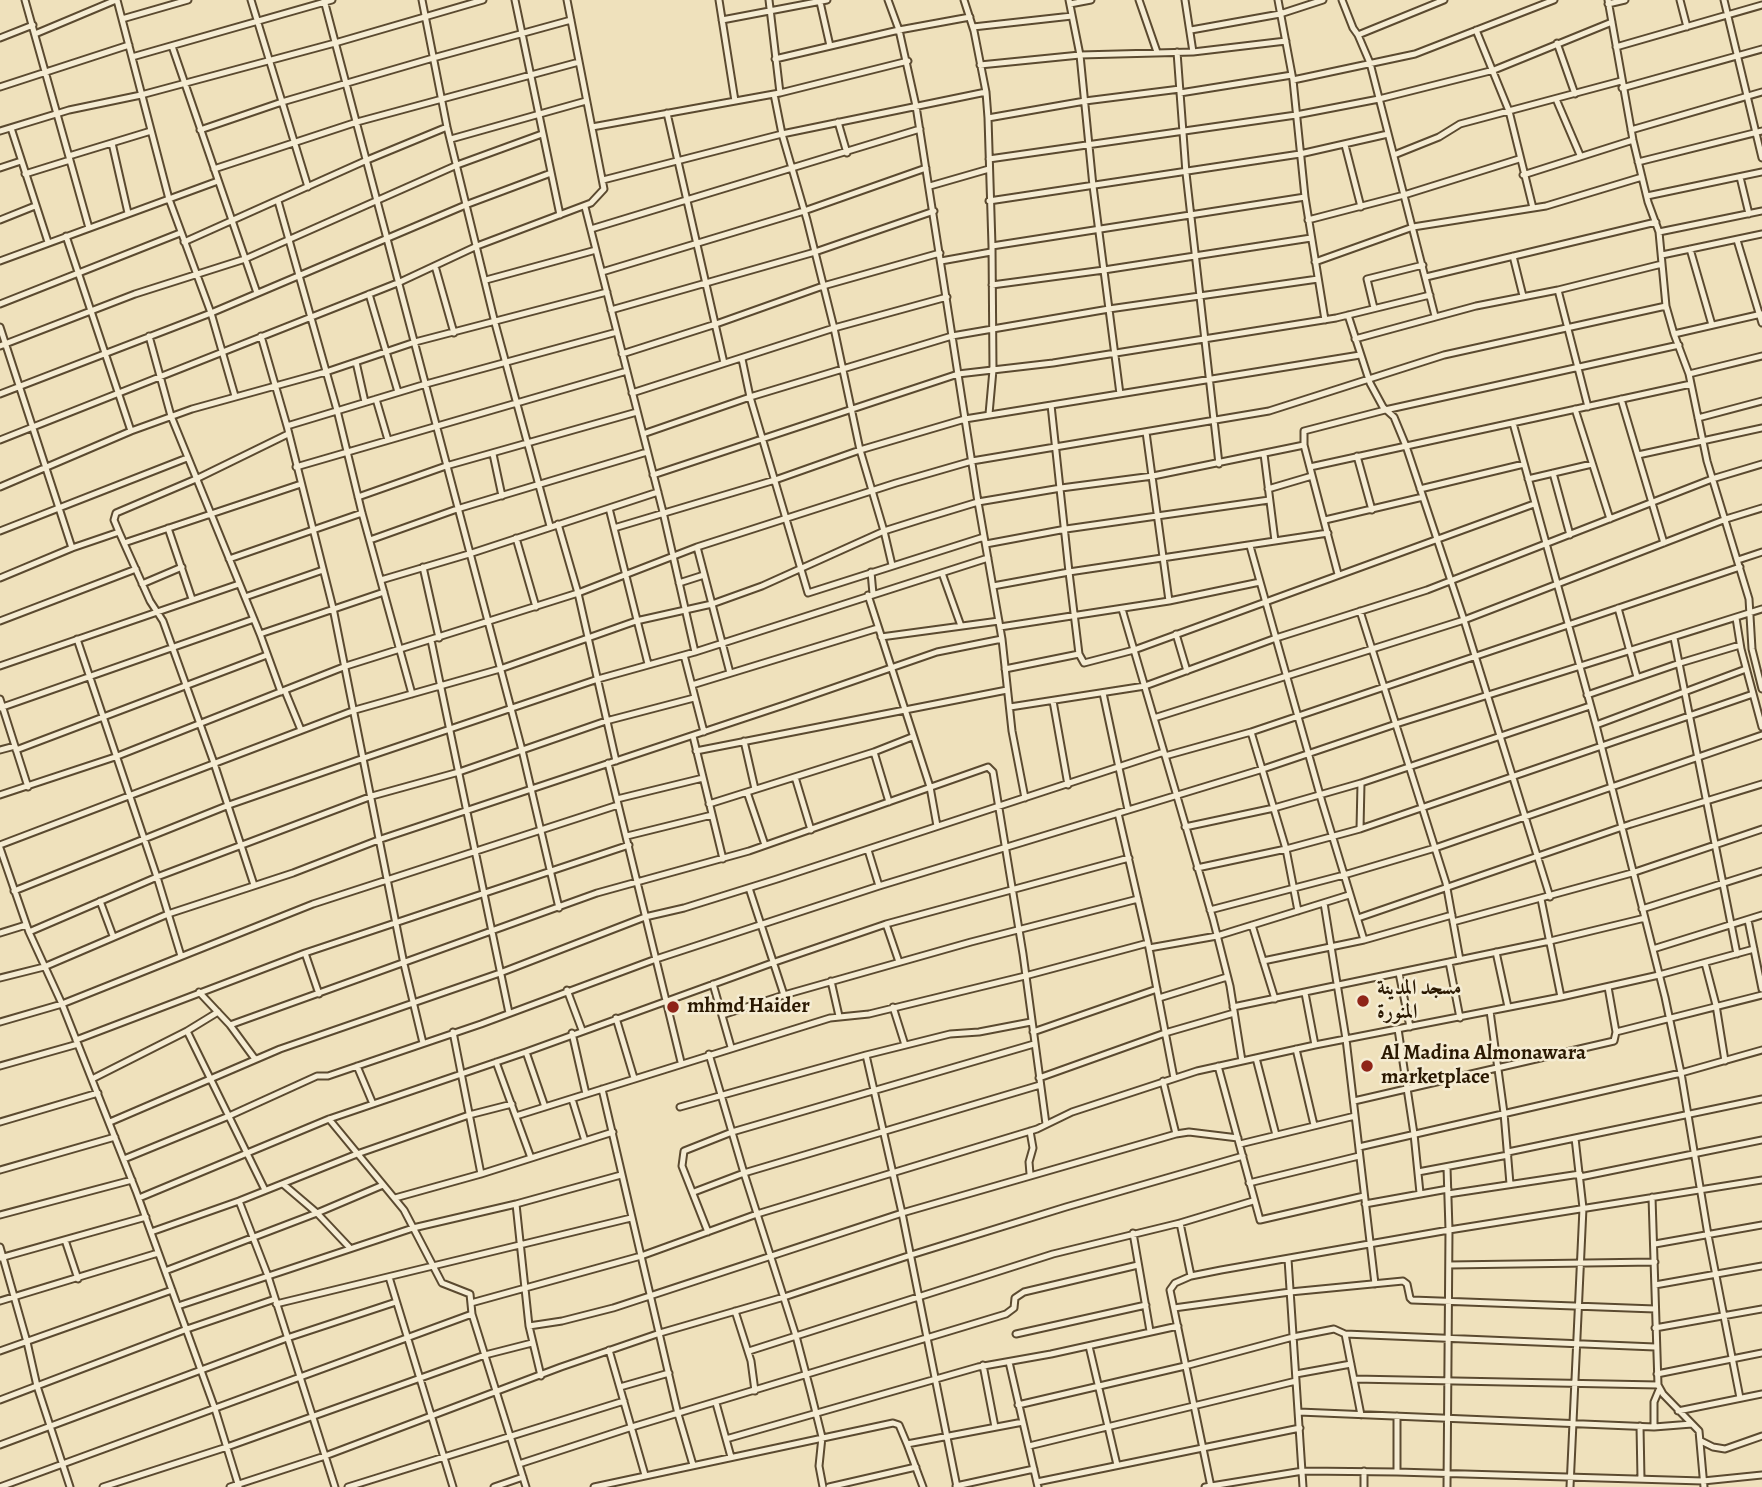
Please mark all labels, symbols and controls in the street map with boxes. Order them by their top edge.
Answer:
place label: مسجد المدينة المنورة [1377,976,1461,1026]
marker: مسجد المدينة المنورة [1355,993,1371,1009]
place label: mhmd Haider [687,994,810,1020]
marker: mhmd Haider [665,999,681,1015]
place label: Al Madina Almonawara marketplace [1381,1041,1586,1091]
marker: Al Madina Almonawara marketplace [1359,1058,1375,1074]

